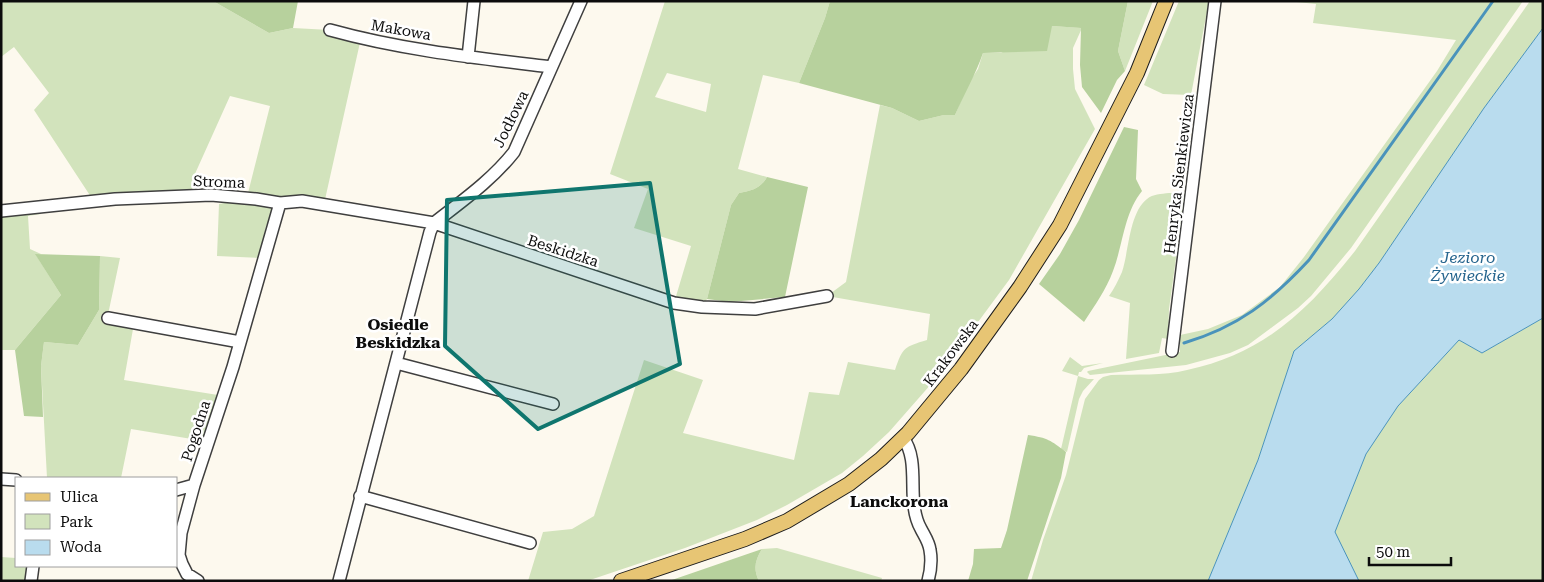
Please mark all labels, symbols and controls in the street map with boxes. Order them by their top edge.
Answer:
street label: Makowa [370,16,432,44]
street label: Jodłowa [490,88,532,150]
street label: Henryka Sienkiewicza [1160,93,1198,255]
street label: Stroma [193,172,245,192]
street label: Beskidzka [525,231,601,271]
water label: Jezioro Żywieckie [1430,248,1505,285]
district label: Osiedle Beskidzka [356,315,441,352]
street label: Krakowska [920,316,982,390]
street label: Pogodna [178,398,214,464]
legend [15,477,178,567]
text: Ulica [60,488,98,506]
district label: Lanckorona [850,492,949,511]
text: Park [60,513,94,531]
scale bar [1369,534,1452,566]
text: Woda [60,538,102,556]
text: 50 m [1376,543,1411,561]

